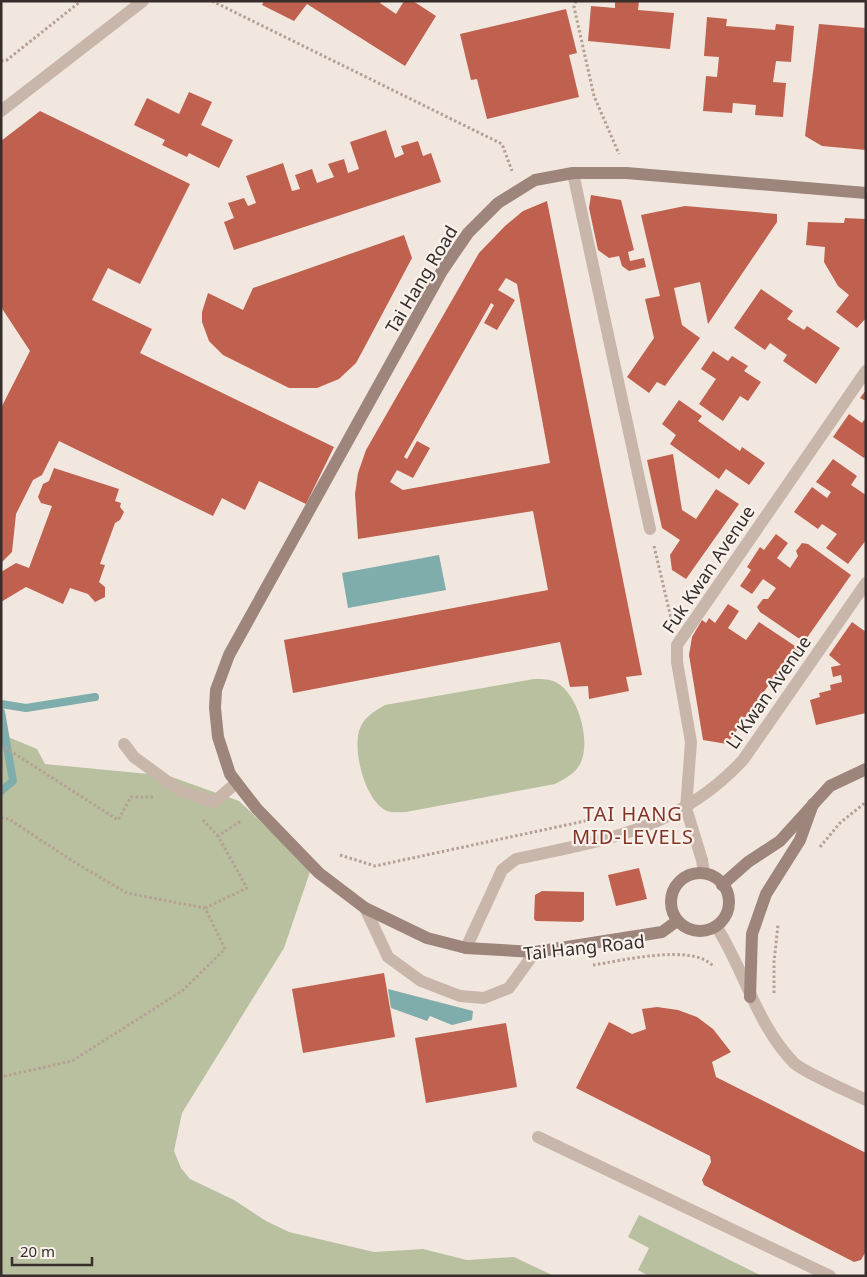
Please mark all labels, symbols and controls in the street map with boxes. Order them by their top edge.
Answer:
street label: Tai Hang Road [379,221,463,337]
street label: Fuk Kwan Avenue [656,500,760,638]
street label: Li Kwan Avenue [720,631,816,753]
district label: TAI HANG MID-LEVELS [572,800,694,850]
street label: Tai Hang Road [522,929,646,965]
scale bar [12,1234,92,1266]
text: 20 m [20,1241,55,1261]

